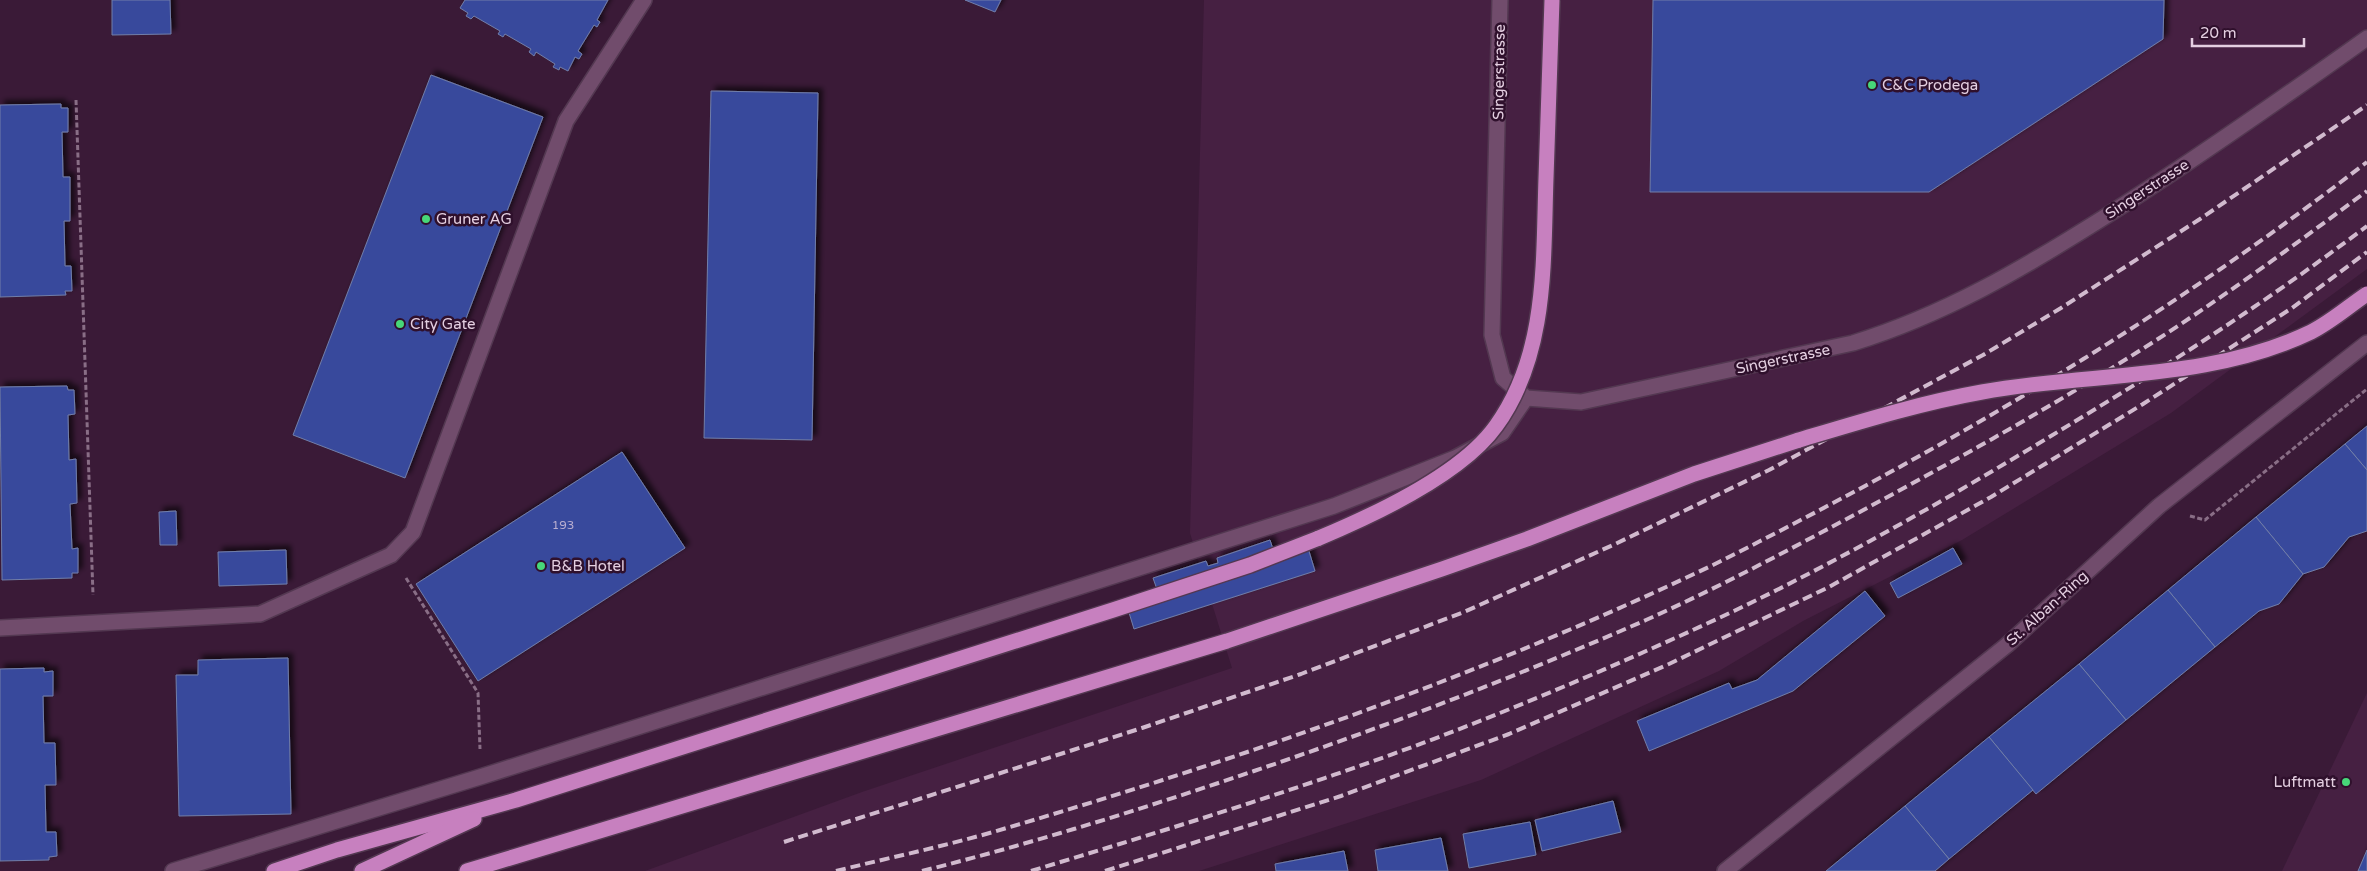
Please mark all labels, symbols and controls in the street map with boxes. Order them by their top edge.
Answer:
scale bar [2192,15,2304,47]
street label: Singerstrasse [1489,24,1509,120]
text: 20 m [2200,24,2237,42]
place label: C&C Prodega [1882,76,1978,94]
marker: C&C Prodega [1866,79,1878,91]
street label: Singerstrasse [2102,155,2192,223]
place label: Gruner AG [436,210,512,228]
marker: Gruner AG [420,213,432,225]
place label: City Gate [410,315,476,333]
marker: City Gate [394,318,406,330]
street label: Singerstrasse [1734,340,1832,378]
house number: 193 [552,518,574,532]
place label: B&B Hotel [551,557,625,575]
marker: B&B Hotel [535,560,547,572]
street label: St. Alban-Ring [2003,567,2091,649]
place label: Luftmatt [2273,773,2336,791]
marker: Luftmatt [2340,776,2352,788]

